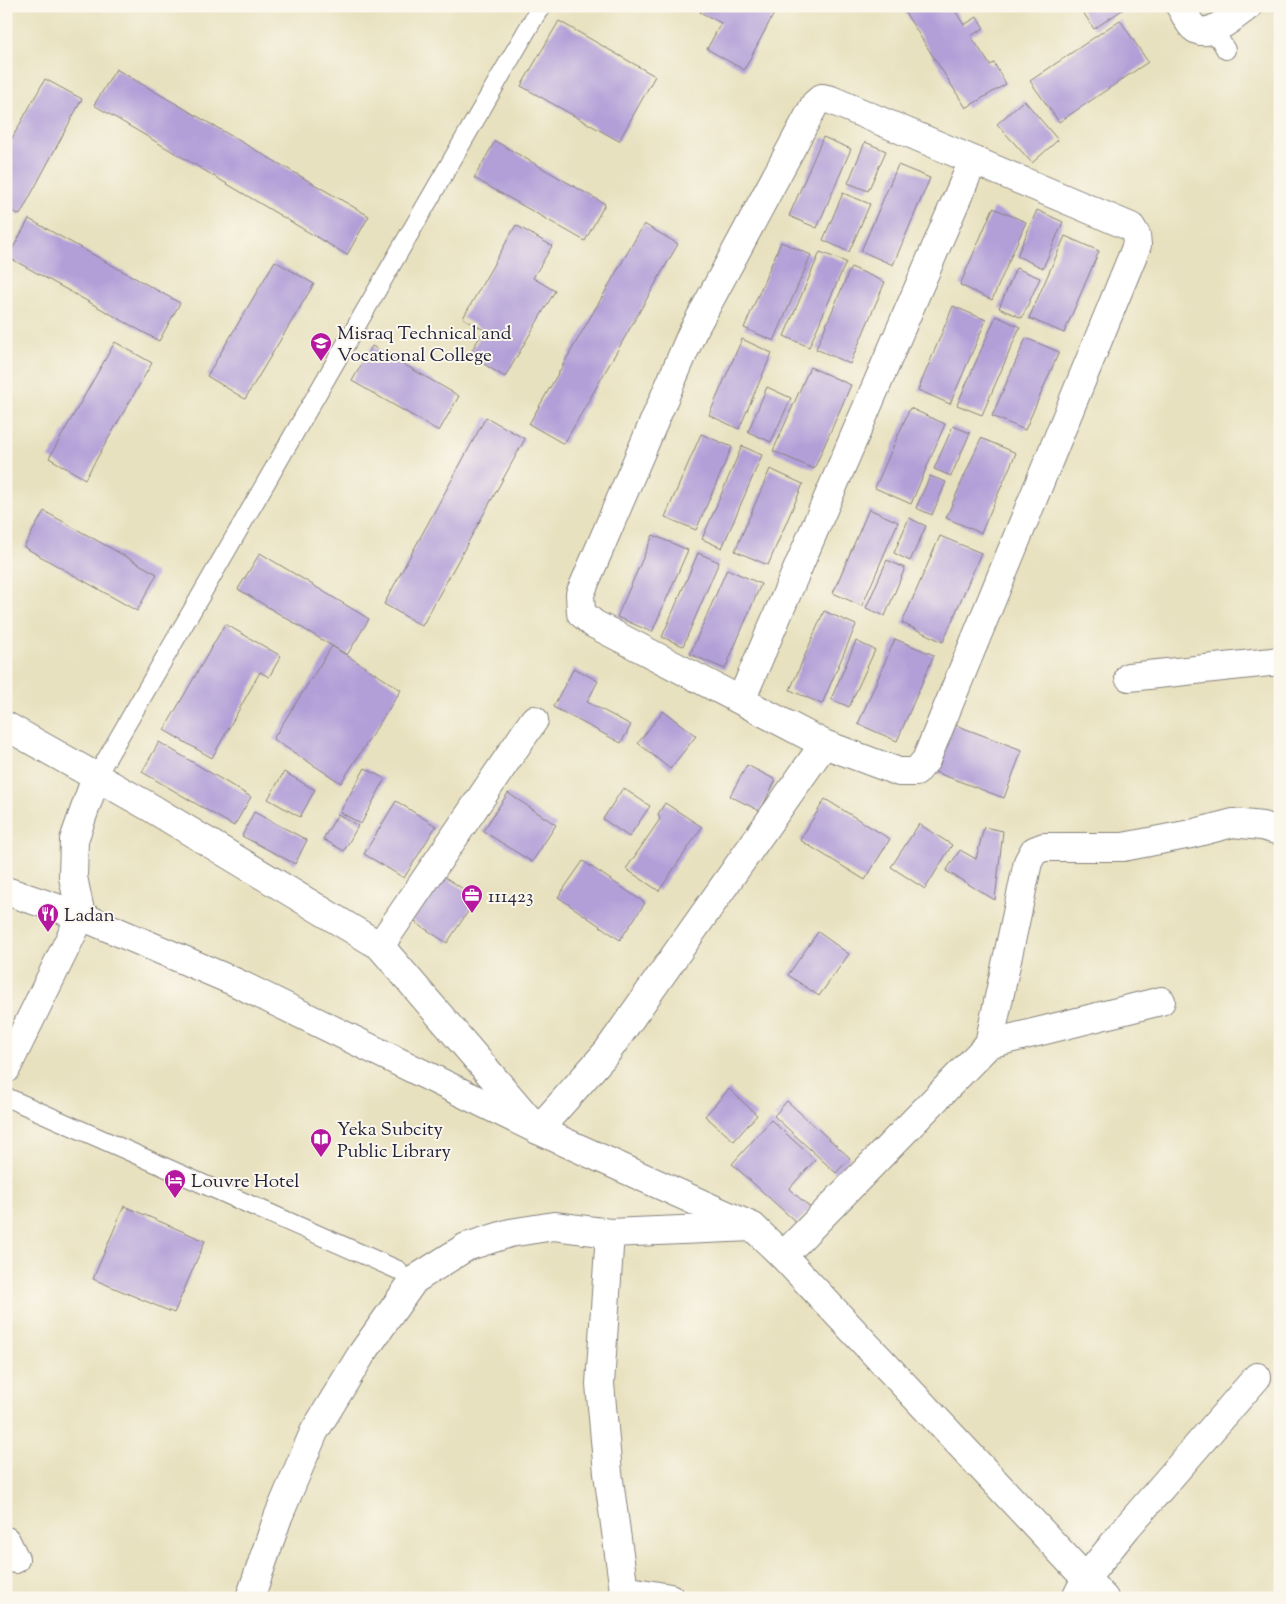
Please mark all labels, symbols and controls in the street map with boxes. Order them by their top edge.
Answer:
place label: Misraq Technical and Vocational College [337,321,512,370]
school or university icon: Misraq Technical and Vocational College [309,331,333,362]
office icon: 111423 [460,883,484,914]
place label: 111423 [488,884,534,911]
restaurant icon: Ladan [36,902,60,933]
place label: Ladan [64,903,115,930]
place label: Yeka Subcity Public Library [337,1117,452,1166]
library icon: Yeka Subcity Public Library [309,1127,333,1158]
hotel icon: Louvre Hotel [163,1168,187,1199]
place label: Louvre Hotel [191,1169,300,1196]

